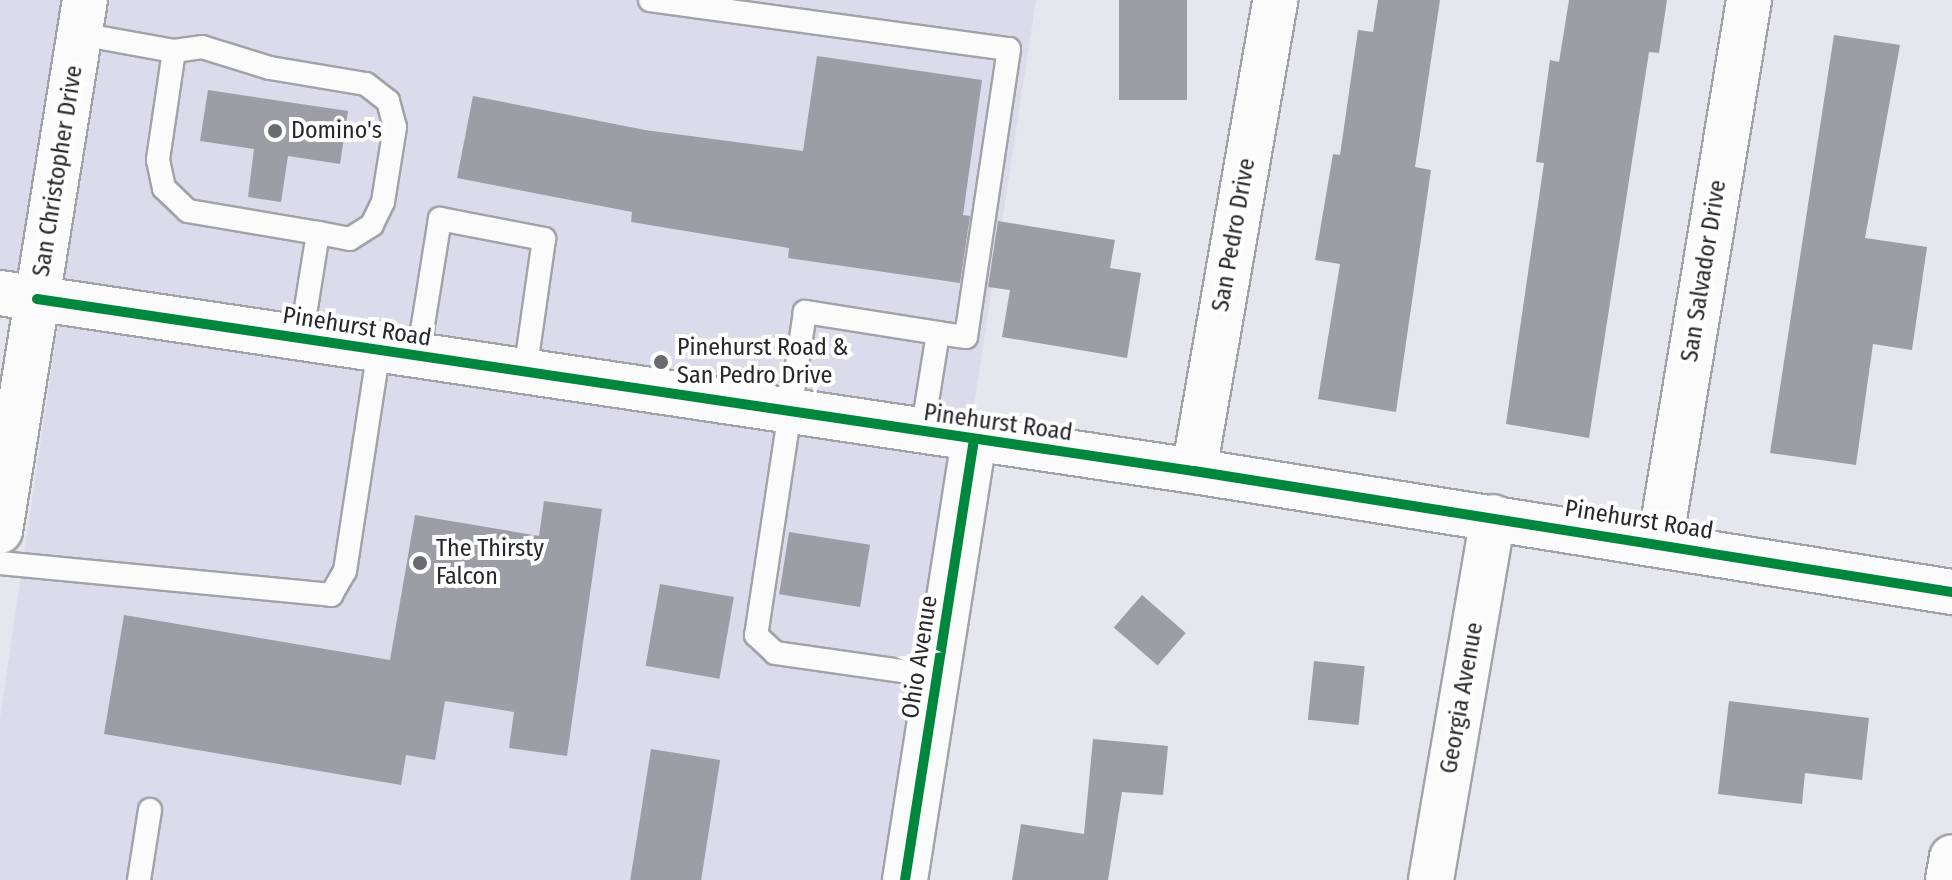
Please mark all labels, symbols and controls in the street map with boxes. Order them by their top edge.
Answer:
street label: San Christopher Drive [27,63,89,279]
place label: Domino's [291,117,382,145]
marker: Domino's [266,122,284,140]
street label: San Pedro Drive [1206,156,1262,314]
street label: San Salvador Drive [1675,178,1733,364]
street label: Pinehurst Road [281,301,433,353]
place label: Pinehurst Road & San Pedro Drive [677,334,848,390]
marker: Pinehurst Road & San Pedro Drive [652,353,670,371]
street label: Pinehurst Road [922,398,1074,448]
street label: Pinehurst Road [1563,494,1715,546]
place label: The Thirsty Falcon [436,535,544,591]
marker: The Thirsty Falcon [411,554,429,572]
street label: Ohio Avenue [896,593,944,721]
street label: Georgia Avenue [1435,620,1489,776]

